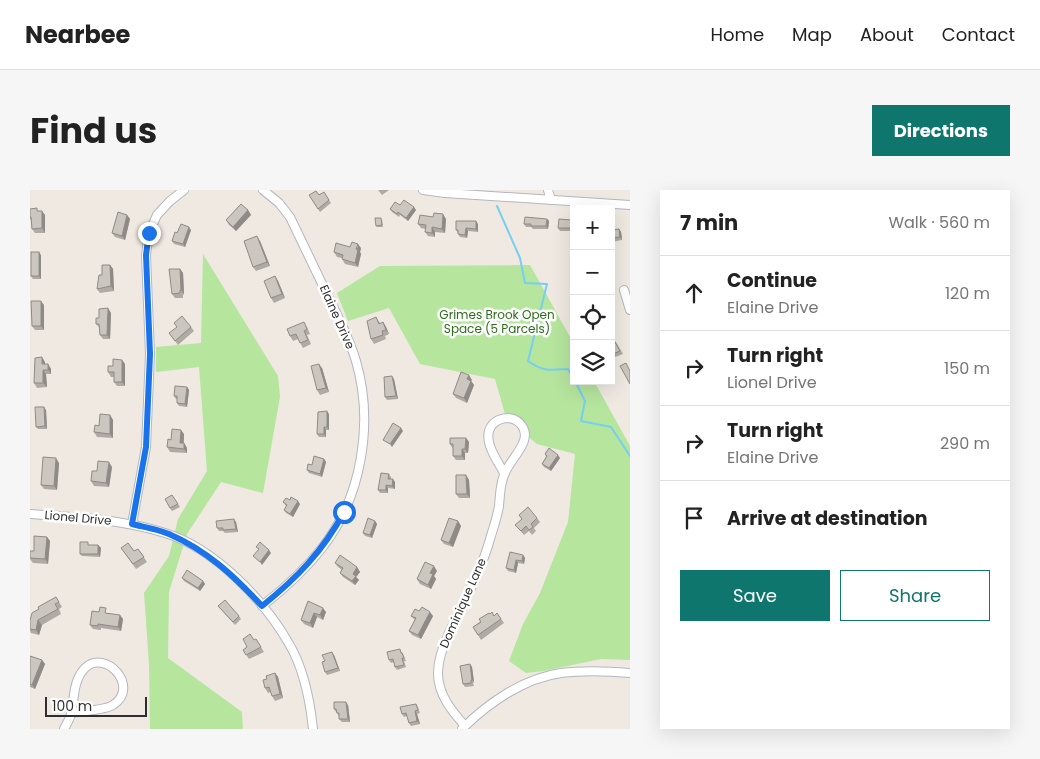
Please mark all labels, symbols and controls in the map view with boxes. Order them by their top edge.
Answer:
text: Nearbee [25,18,130,51]
text: Home [710,22,764,47]
text: Map [792,22,832,47]
text: About [860,22,914,47]
text: Contact [942,22,1015,47]
button: Directions [872,105,1010,156]
text: Find us [30,106,157,155]
map controls [570,205,615,385]
button: + [570,205,615,250]
text: 7 min [680,208,738,237]
text: Walk · 560 m [888,211,990,234]
route end [138,222,161,245]
button: − [570,250,615,295]
text: Continue [727,267,817,294]
icon: ahead [680,279,708,307]
street label: Elaine Drive [316,282,359,352]
text: 120 m [945,282,990,305]
button: locate [570,295,615,340]
text: Elaine Drive [727,296,818,319]
park label: Grimes Brook Open Space (5 Parcels) [439,306,555,337]
button: layers [570,340,615,385]
text: Turn right [727,342,823,369]
icon: right [680,354,708,382]
text: 150 m [944,357,990,380]
text: Lionel Drive [727,371,817,394]
text: Turn right [727,417,823,444]
icon: right [680,429,708,457]
text: 290 m [940,432,990,455]
text: Elaine Drive [727,446,818,469]
route start [333,501,356,524]
icon: arrive [680,504,708,532]
text: Arrive at destination [727,505,928,532]
street label: Lionel Drive [44,506,112,529]
street label: Dominique Lane [435,555,490,651]
button: Save [680,570,830,621]
button: Share [840,570,990,621]
scale bar [45,694,148,717]
text: 100 m [52,696,92,716]

